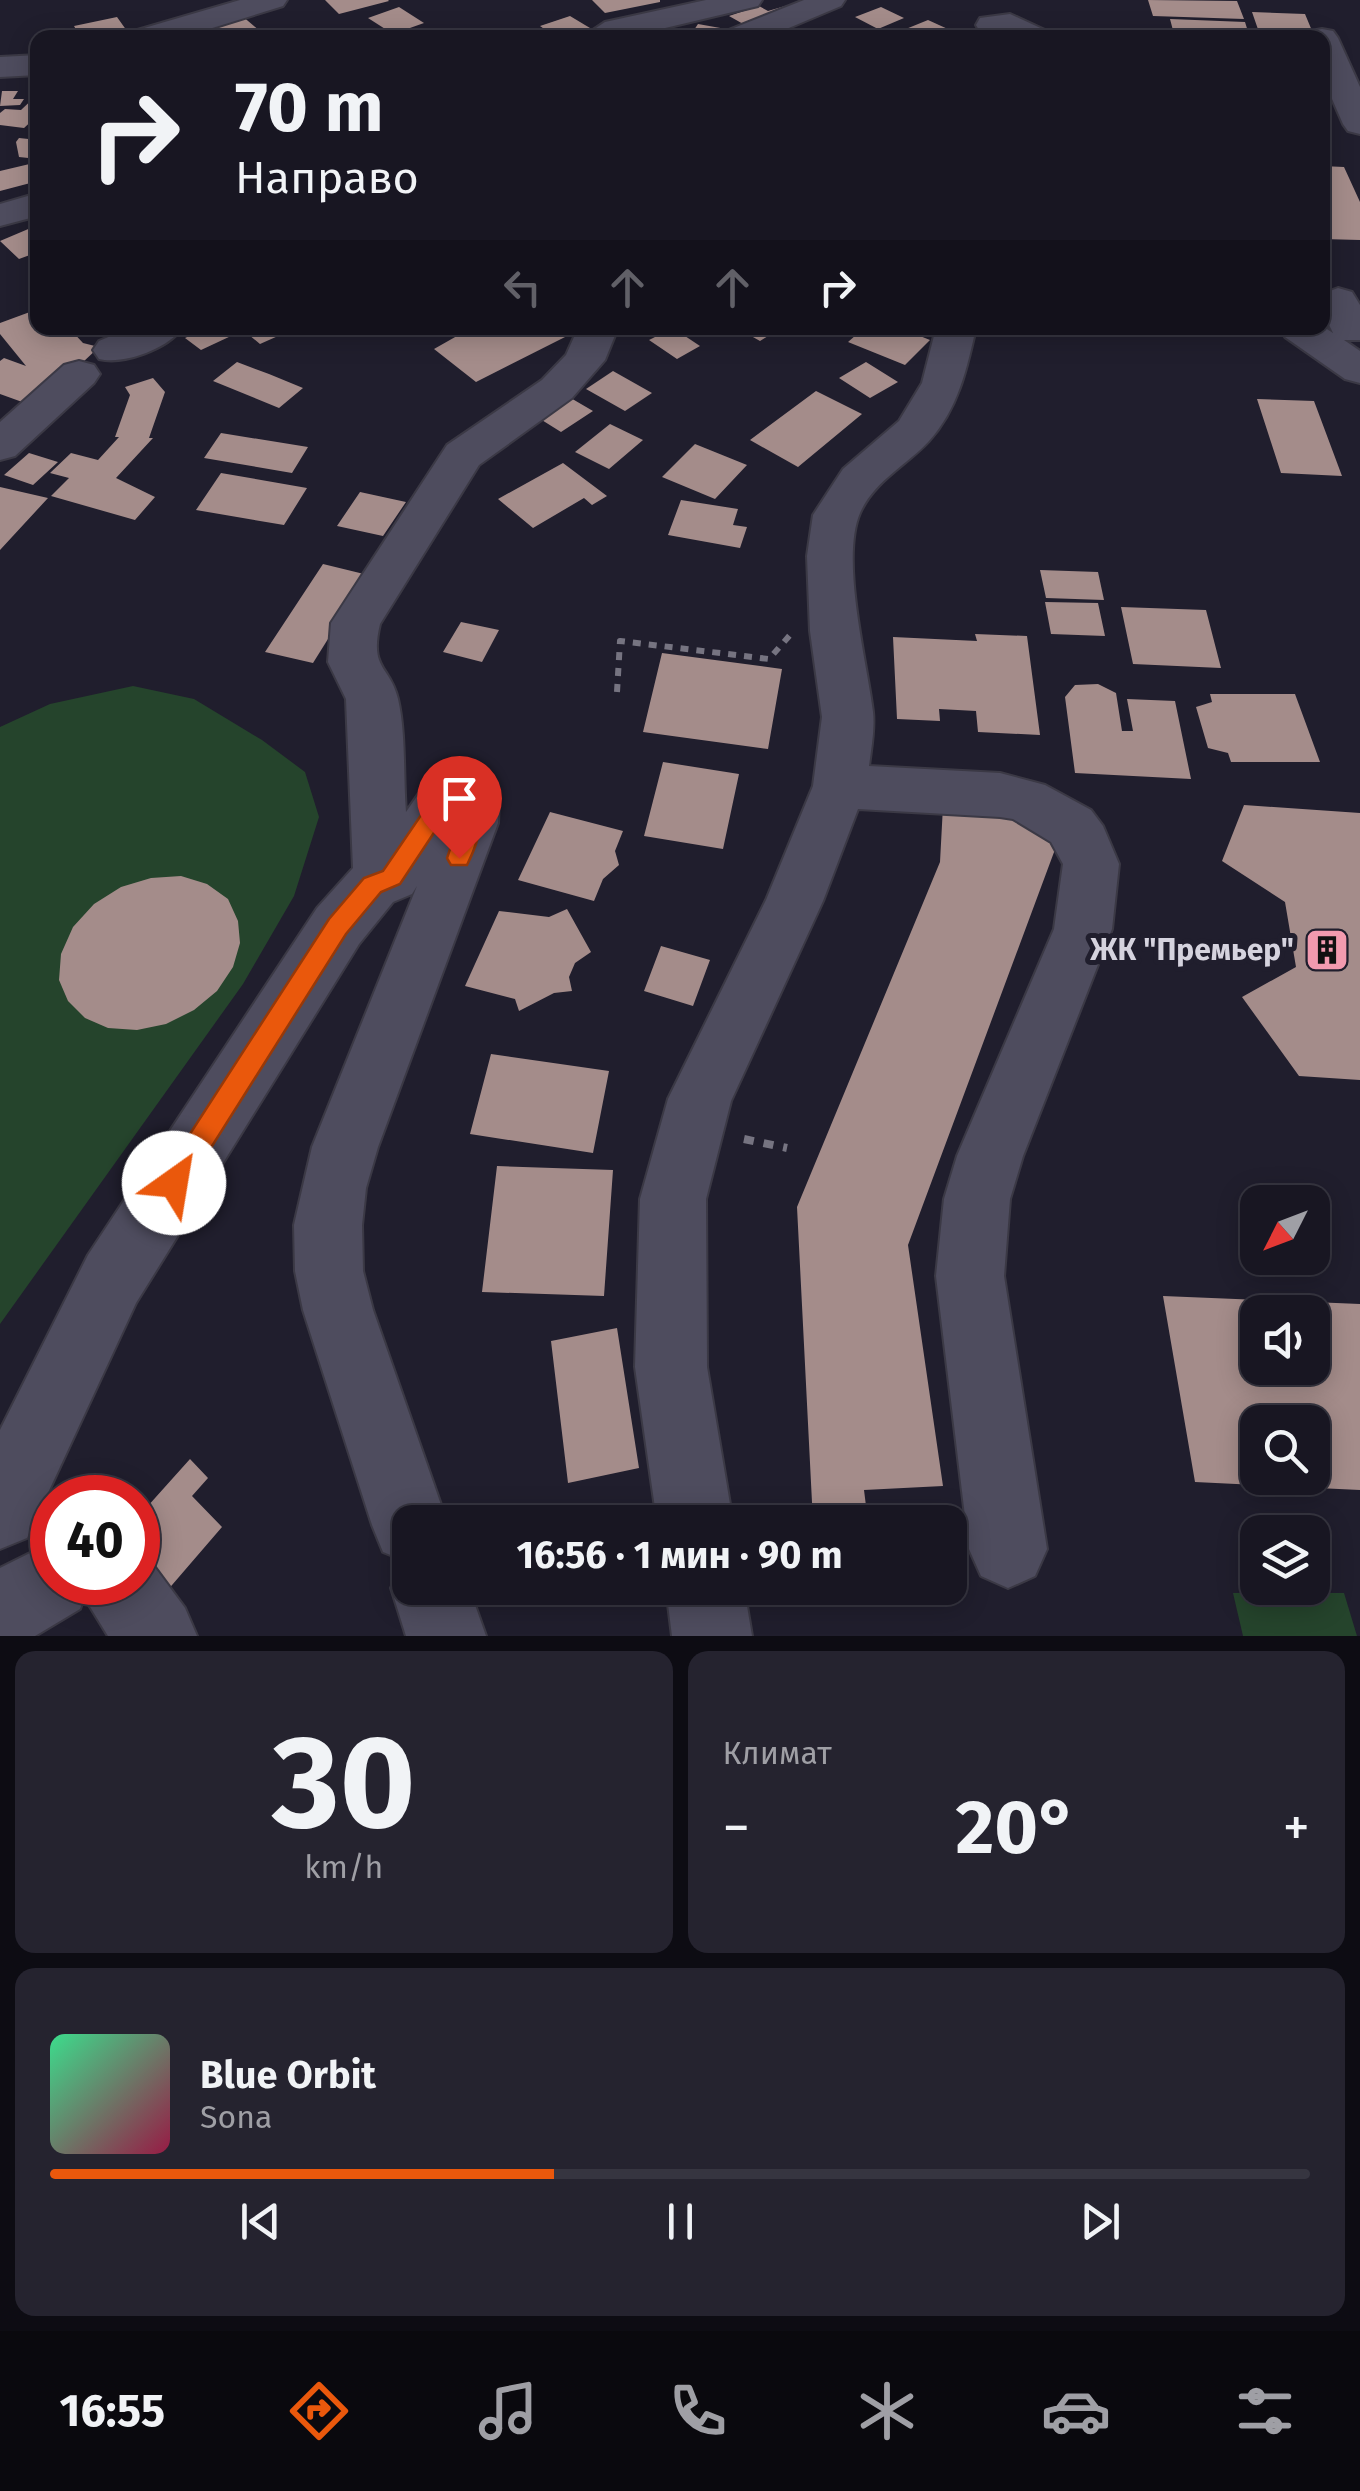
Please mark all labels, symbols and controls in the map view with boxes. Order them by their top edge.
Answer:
text: 70 m [235,66,384,150]
icon: right [70,70,200,200]
text: Направо [235,151,419,205]
icon: left [495,260,550,315]
icon: ahead [600,260,655,315]
icon: ahead [705,260,760,315]
icon: right [810,260,865,315]
pin [417,756,502,859]
icon: arrive [432,771,487,826]
building icon: ЖК "Премьер" [1304,927,1350,973]
place label: ЖК "Премьер" [1089,932,1294,968]
position arrow [122,1131,226,1235]
north arrow [1240,1185,1330,1275]
map controls [1240,1185,1330,1605]
button: sound [1240,1295,1330,1385]
button: search [1240,1405,1330,1495]
speed limit sign: 40 [30,1475,160,1605]
button: layers [1240,1515,1330,1605]
text: 16:56 · 1 мин · 90 m [516,1532,843,1578]
text: 30 [272,1705,416,1861]
text: Климат [723,1734,832,1772]
text: 20° [955,1783,1077,1873]
text: − [723,1795,750,1861]
text: + [1283,1795,1310,1861]
text: km/h [304,1848,383,1886]
text: Blue Orbit [200,2052,376,2098]
text: Sona [200,2098,272,2136]
icon: previous [233,2194,288,2249]
icon: pause [653,2194,708,2249]
icon: next [1073,2194,1128,2249]
icon: directions [284,2376,354,2446]
icon: music [473,2376,543,2446]
icon: phone [663,2376,733,2446]
icon: climate [852,2376,922,2446]
icon: car [1041,2376,1111,2446]
icon: filters [1230,2376,1300,2446]
text: 16:55 [60,2384,165,2438]

